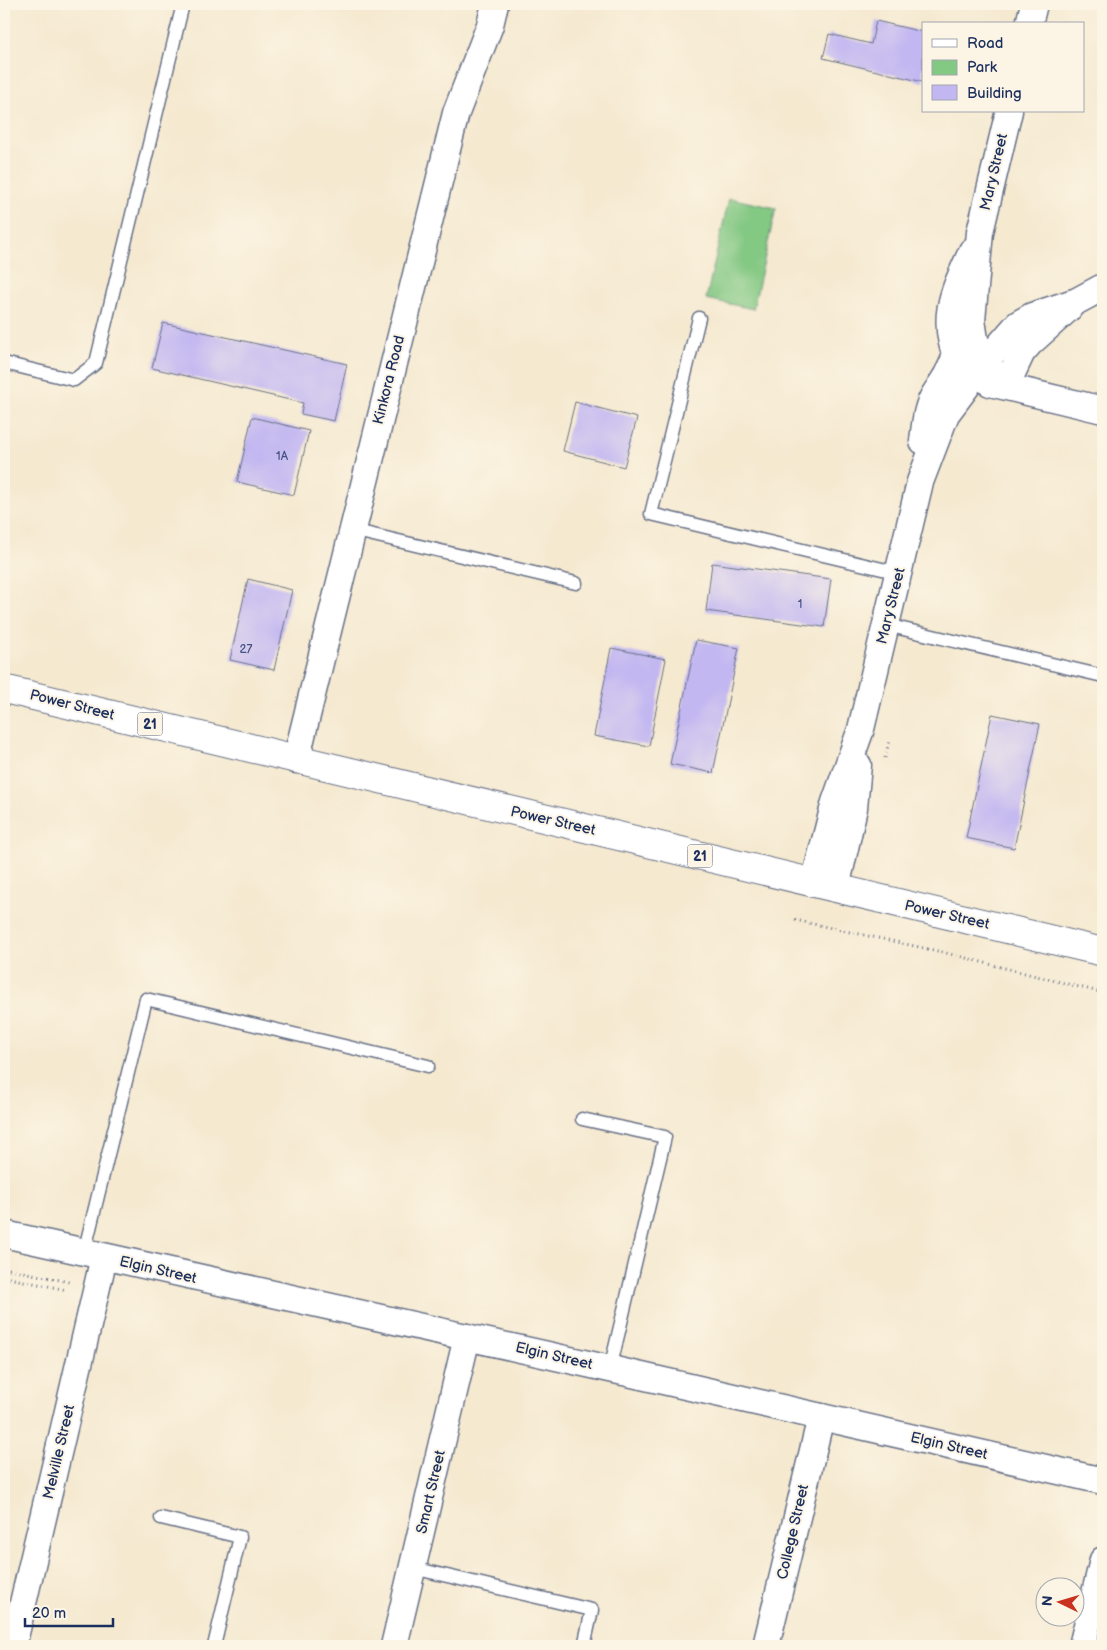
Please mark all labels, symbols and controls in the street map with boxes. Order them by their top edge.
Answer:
legend [922,22,1084,112]
text: Road [967,34,1003,53]
text: Park [967,58,998,77]
text: Building [967,84,1022,103]
street label: Mary Street [976,131,1012,212]
street label: Kinkora Road [369,333,409,427]
house number: 1A [276,449,289,464]
street label: Mary Street [872,565,910,646]
house number: 1 [798,597,802,612]
house number: 27 [240,642,253,657]
street label: Power Street [28,685,117,725]
road number: 21 [138,712,162,736]
street label: Power Street [509,802,598,840]
road number: 21 [688,844,712,868]
street label: Power Street [903,896,992,934]
street label: Elgin Street [118,1252,199,1288]
street label: Elgin Street [514,1338,595,1374]
street label: Melville Street [39,1403,79,1501]
street label: Elgin Street [909,1428,990,1464]
street label: Smart Street [412,1448,450,1536]
street label: College Street [773,1482,813,1581]
north arrow [1034,1578,1084,1628]
scale bar [25,1595,112,1627]
text: N [1039,1595,1056,1607]
text: 20 m [32,1604,66,1623]

